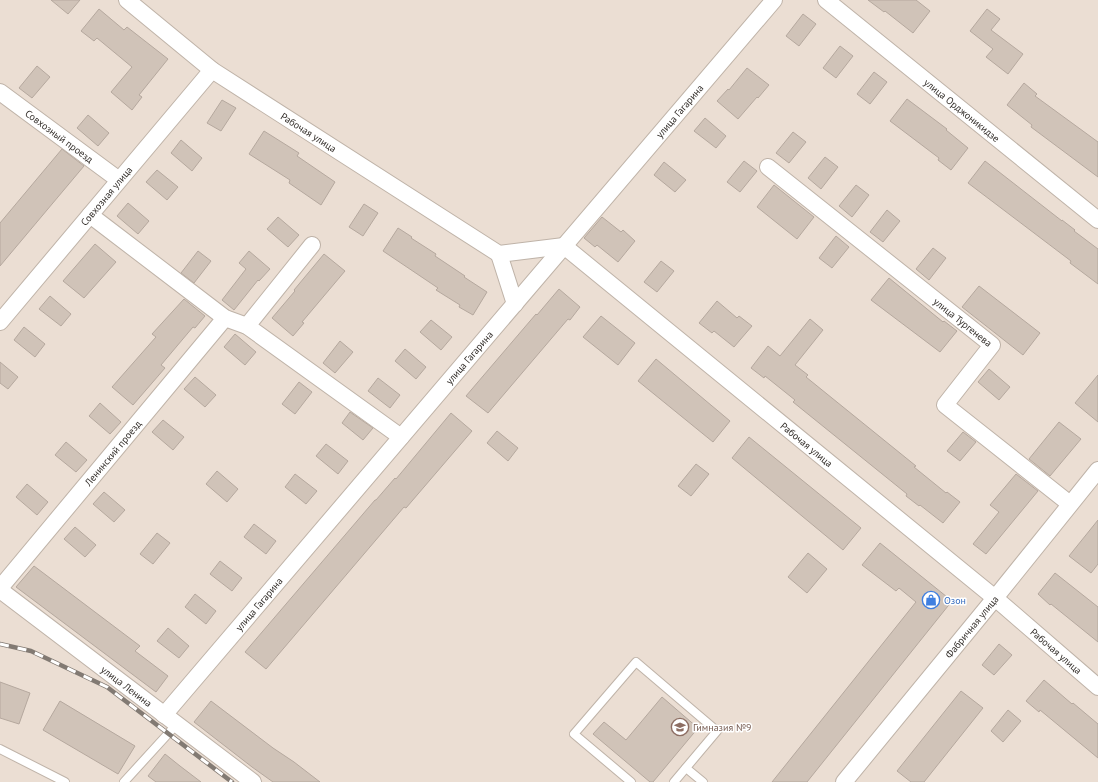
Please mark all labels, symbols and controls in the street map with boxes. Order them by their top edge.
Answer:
street label: улица Орджоникидзе [921,76,1002,145]
street label: улица Гагарина [653,82,706,141]
street label: Совхозный проезд [22,107,96,166]
street label: Рабочая улица [278,110,339,155]
street label: Совхозная улица [78,164,135,228]
street label: улица Тургенева [931,295,995,350]
street label: улица Гагарина [443,328,496,387]
street label: Ленинский проезд [81,417,145,489]
street label: Рабочая улица [778,419,835,470]
street label: улица Гагарина [233,575,286,634]
shop icon: Озон [921,590,941,610]
street label: Фабричная улица [942,593,1001,661]
place label: Озон [944,594,966,607]
street label: Рабочая улица [1028,626,1084,677]
street label: улица Ленина [98,663,154,710]
school or university icon: Гимназия №9 [670,717,690,737]
place label: Гимназия №9 [693,721,752,734]

